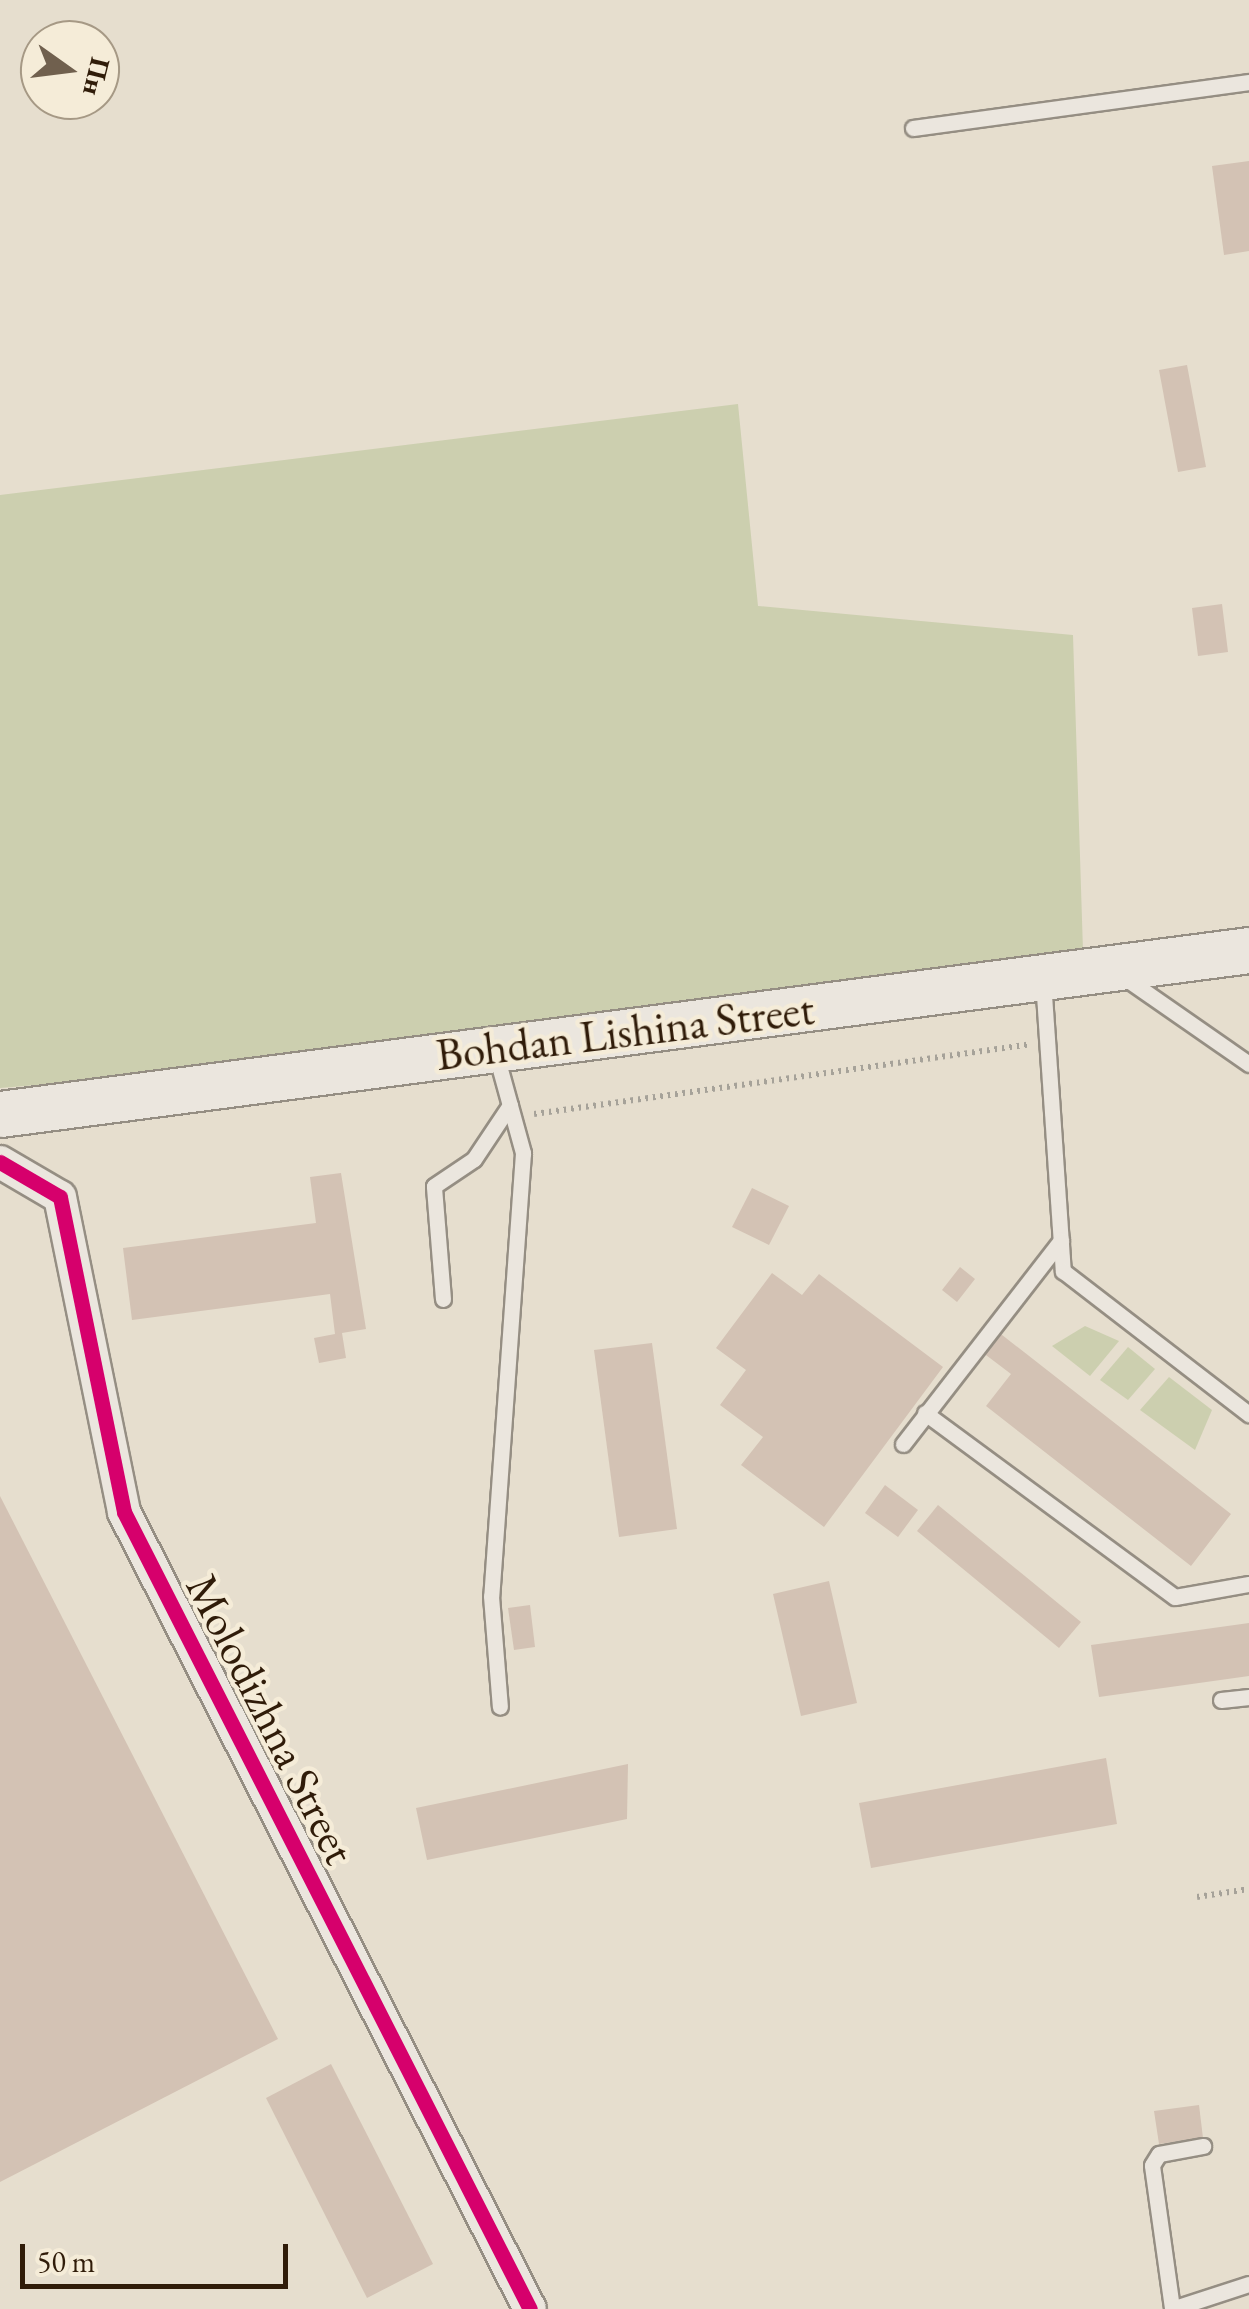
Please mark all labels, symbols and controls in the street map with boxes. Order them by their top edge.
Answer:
north arrow [20,20,120,120]
text: Пн [75,54,119,100]
street label: Bohdan Lishina Street [433,982,817,1082]
street label: Molodizhna Street [175,1565,367,1873]
scale bar [25,2224,292,2286]
text: 50 m [37,2242,95,2281]

